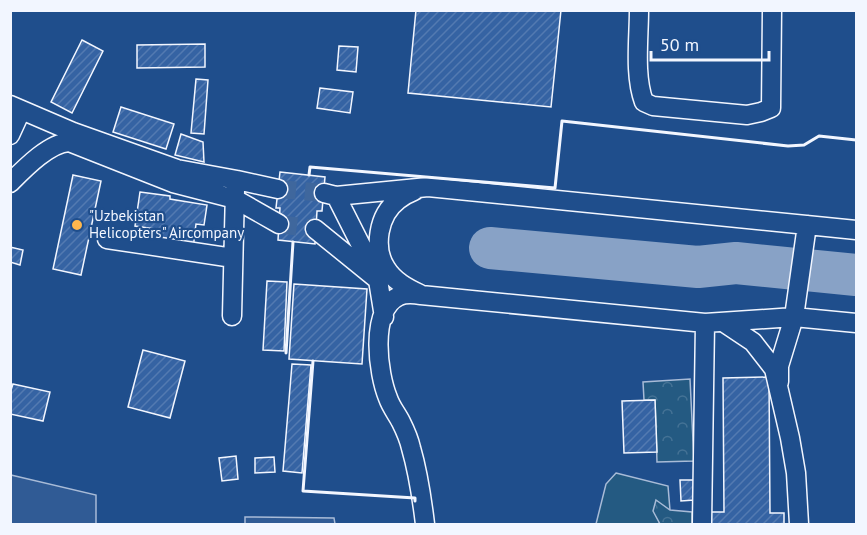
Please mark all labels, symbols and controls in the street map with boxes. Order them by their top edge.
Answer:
scale bar [651,24,770,62]
text: 50 m [660,33,699,56]
place label: "Uzbekistan Helicopters" Aircompany [89,206,244,242]
marker: "Uzbekistan Helicopters" Aircompany [70,218,84,232]

